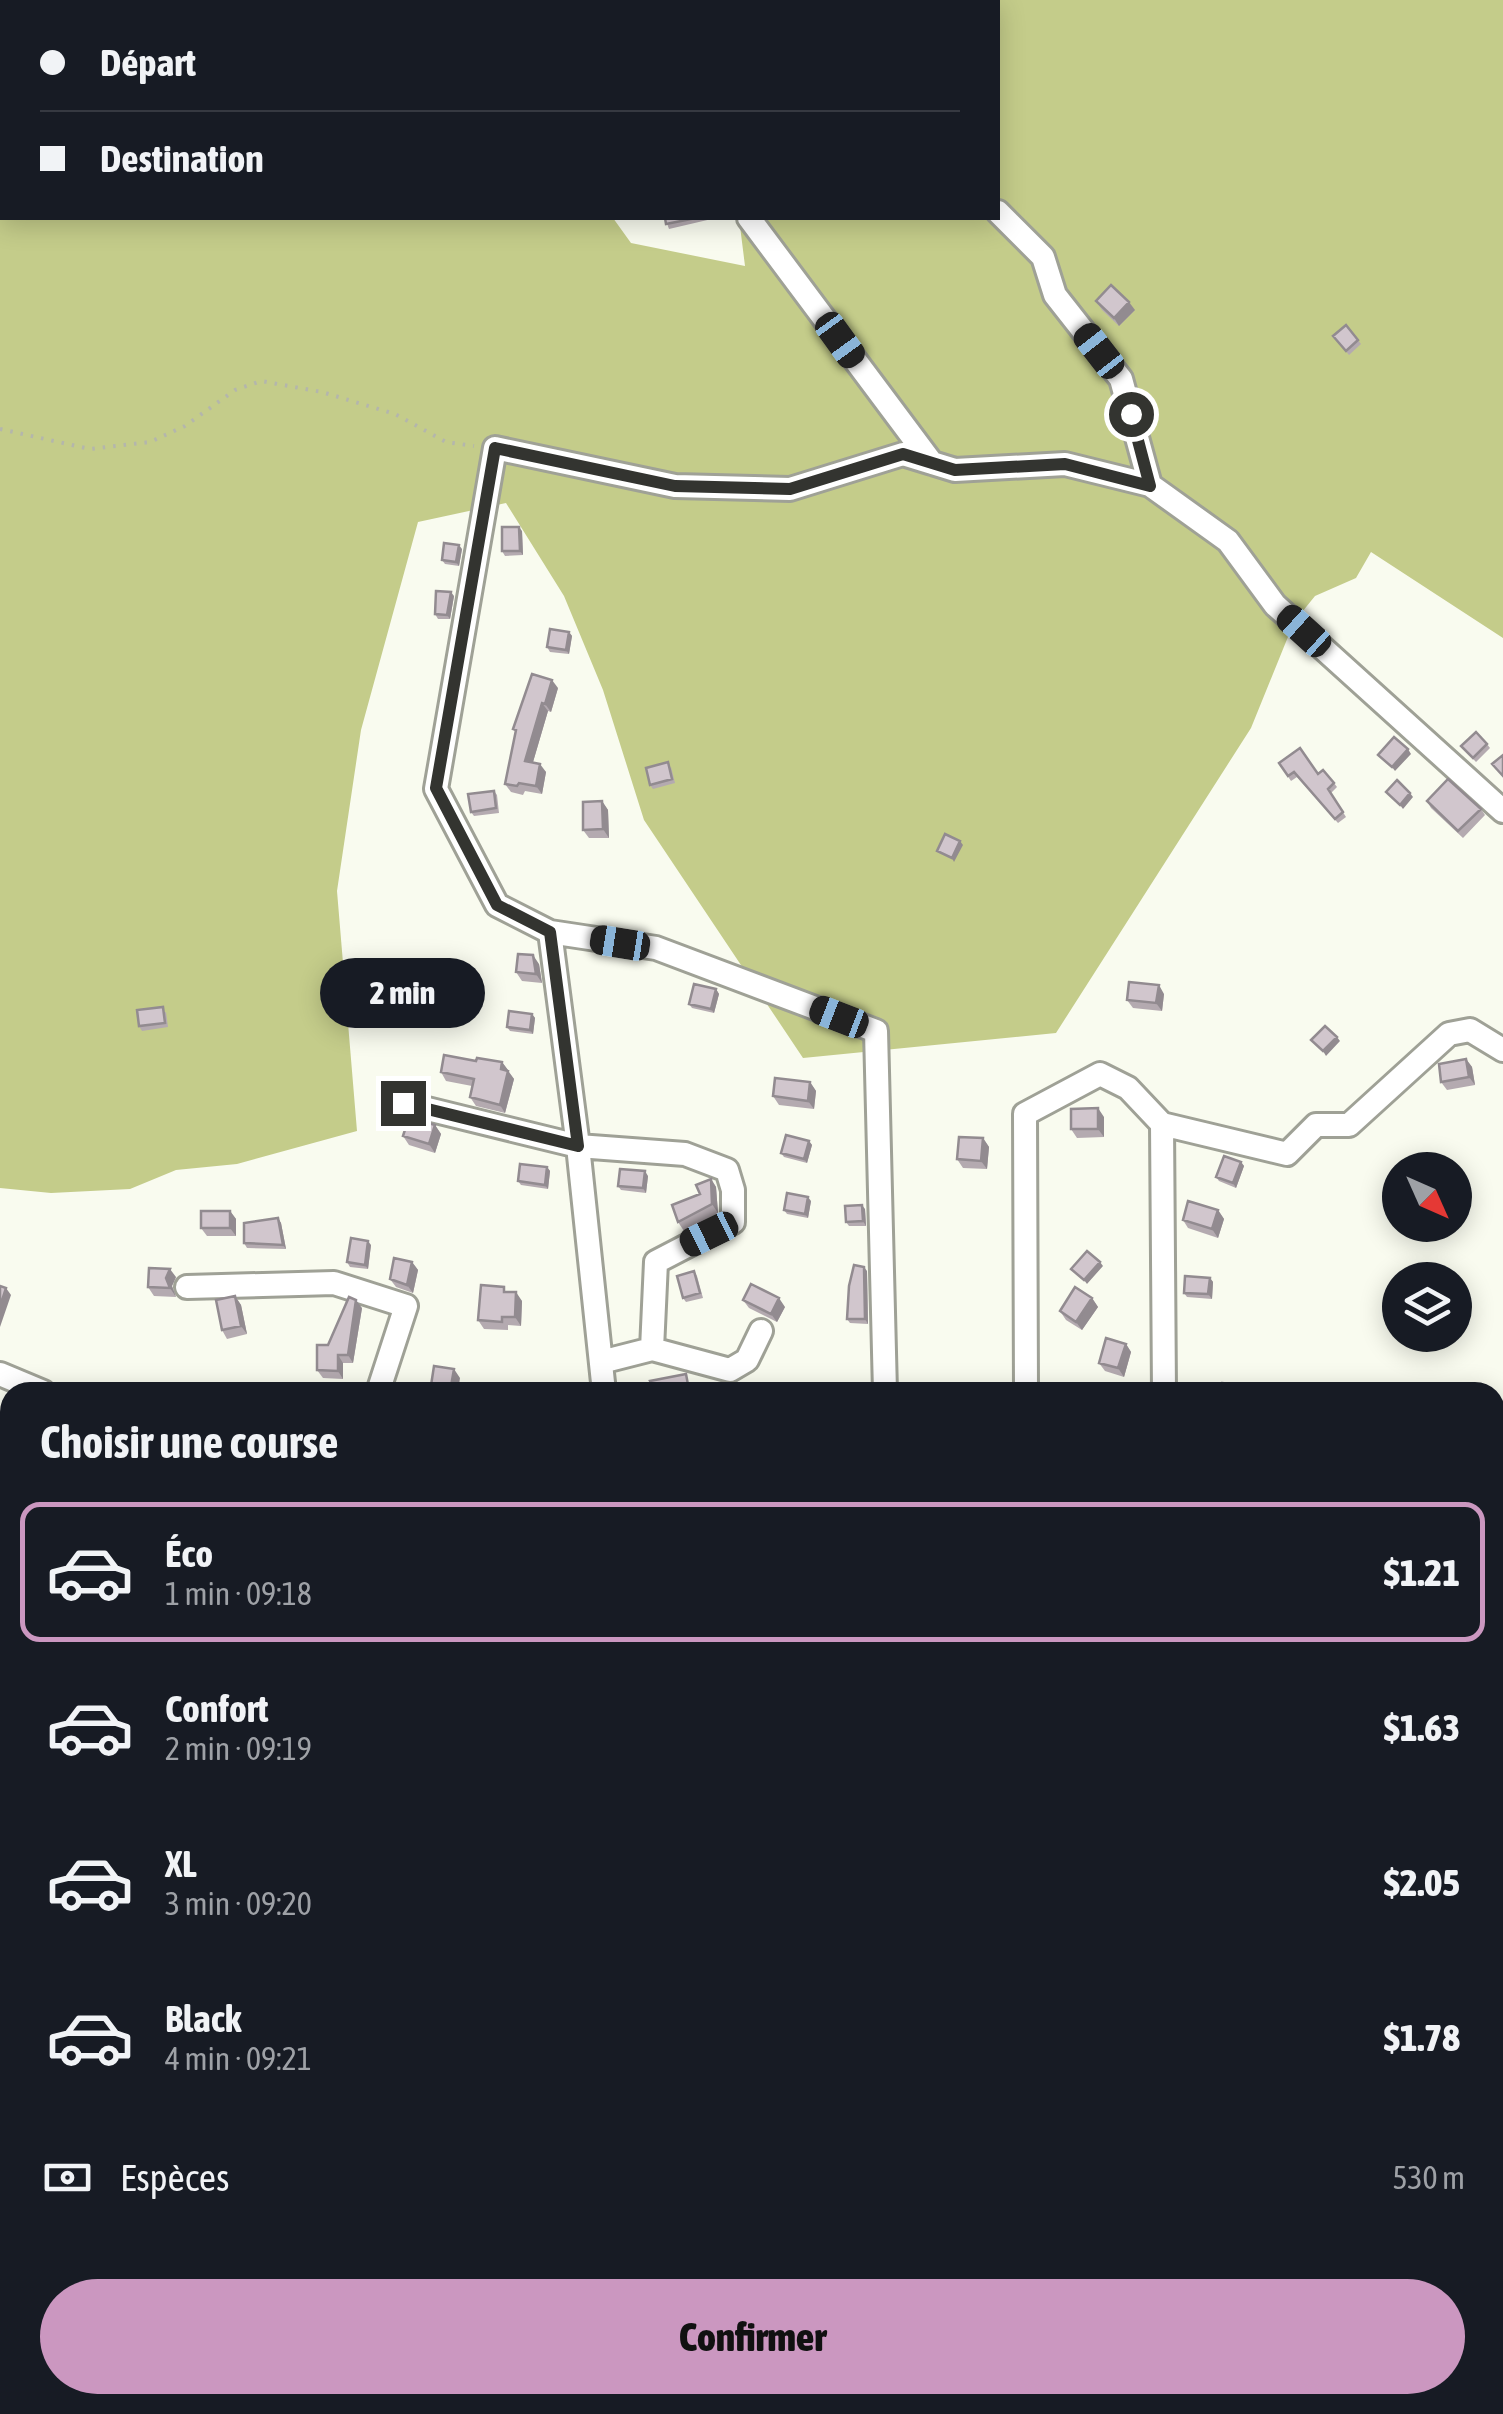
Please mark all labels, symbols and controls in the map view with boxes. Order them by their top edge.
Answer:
text: Départ [100,41,196,84]
text: Destination [100,137,264,180]
car [810,307,870,373]
car [1069,318,1129,384]
route start [1109,392,1154,437]
car [1272,600,1336,662]
car [588,923,652,963]
callout: 2 min [320,958,486,1028]
text: 2 min [370,974,435,1011]
car [806,992,872,1042]
route end [381,1081,426,1126]
north arrow [1382,1152,1472,1242]
map controls [1382,1152,1472,1352]
car [675,1207,743,1261]
button: layers [1382,1262,1472,1352]
text: Choisir une course [40,1416,339,1468]
icon: car [45,1527,135,1617]
text: Éco [165,1532,213,1575]
text: $1.21 [1384,1551,1460,1594]
text: 1 min · 09:18 [165,1575,312,1612]
icon: car [45,1682,135,1772]
text: Confort [165,1687,269,1730]
text: $1.63 [1384,1706,1460,1749]
text: 2 min · 09:19 [165,1730,312,1767]
icon: car [45,1837,135,1927]
text: XL [165,1842,197,1885]
text: $2.05 [1384,1861,1460,1904]
text: 3 min · 09:20 [165,1885,312,1922]
icon: car [45,1992,135,2082]
text: Black [165,1997,242,2040]
text: $1.78 [1384,2016,1460,2059]
text: 4 min · 09:21 [165,2040,312,2077]
icon: cash [40,2150,95,2205]
text: Espèces [120,2156,229,2199]
text: 530 m [1392,2159,1465,2196]
button: Confirmer [40,2279,1465,2394]

